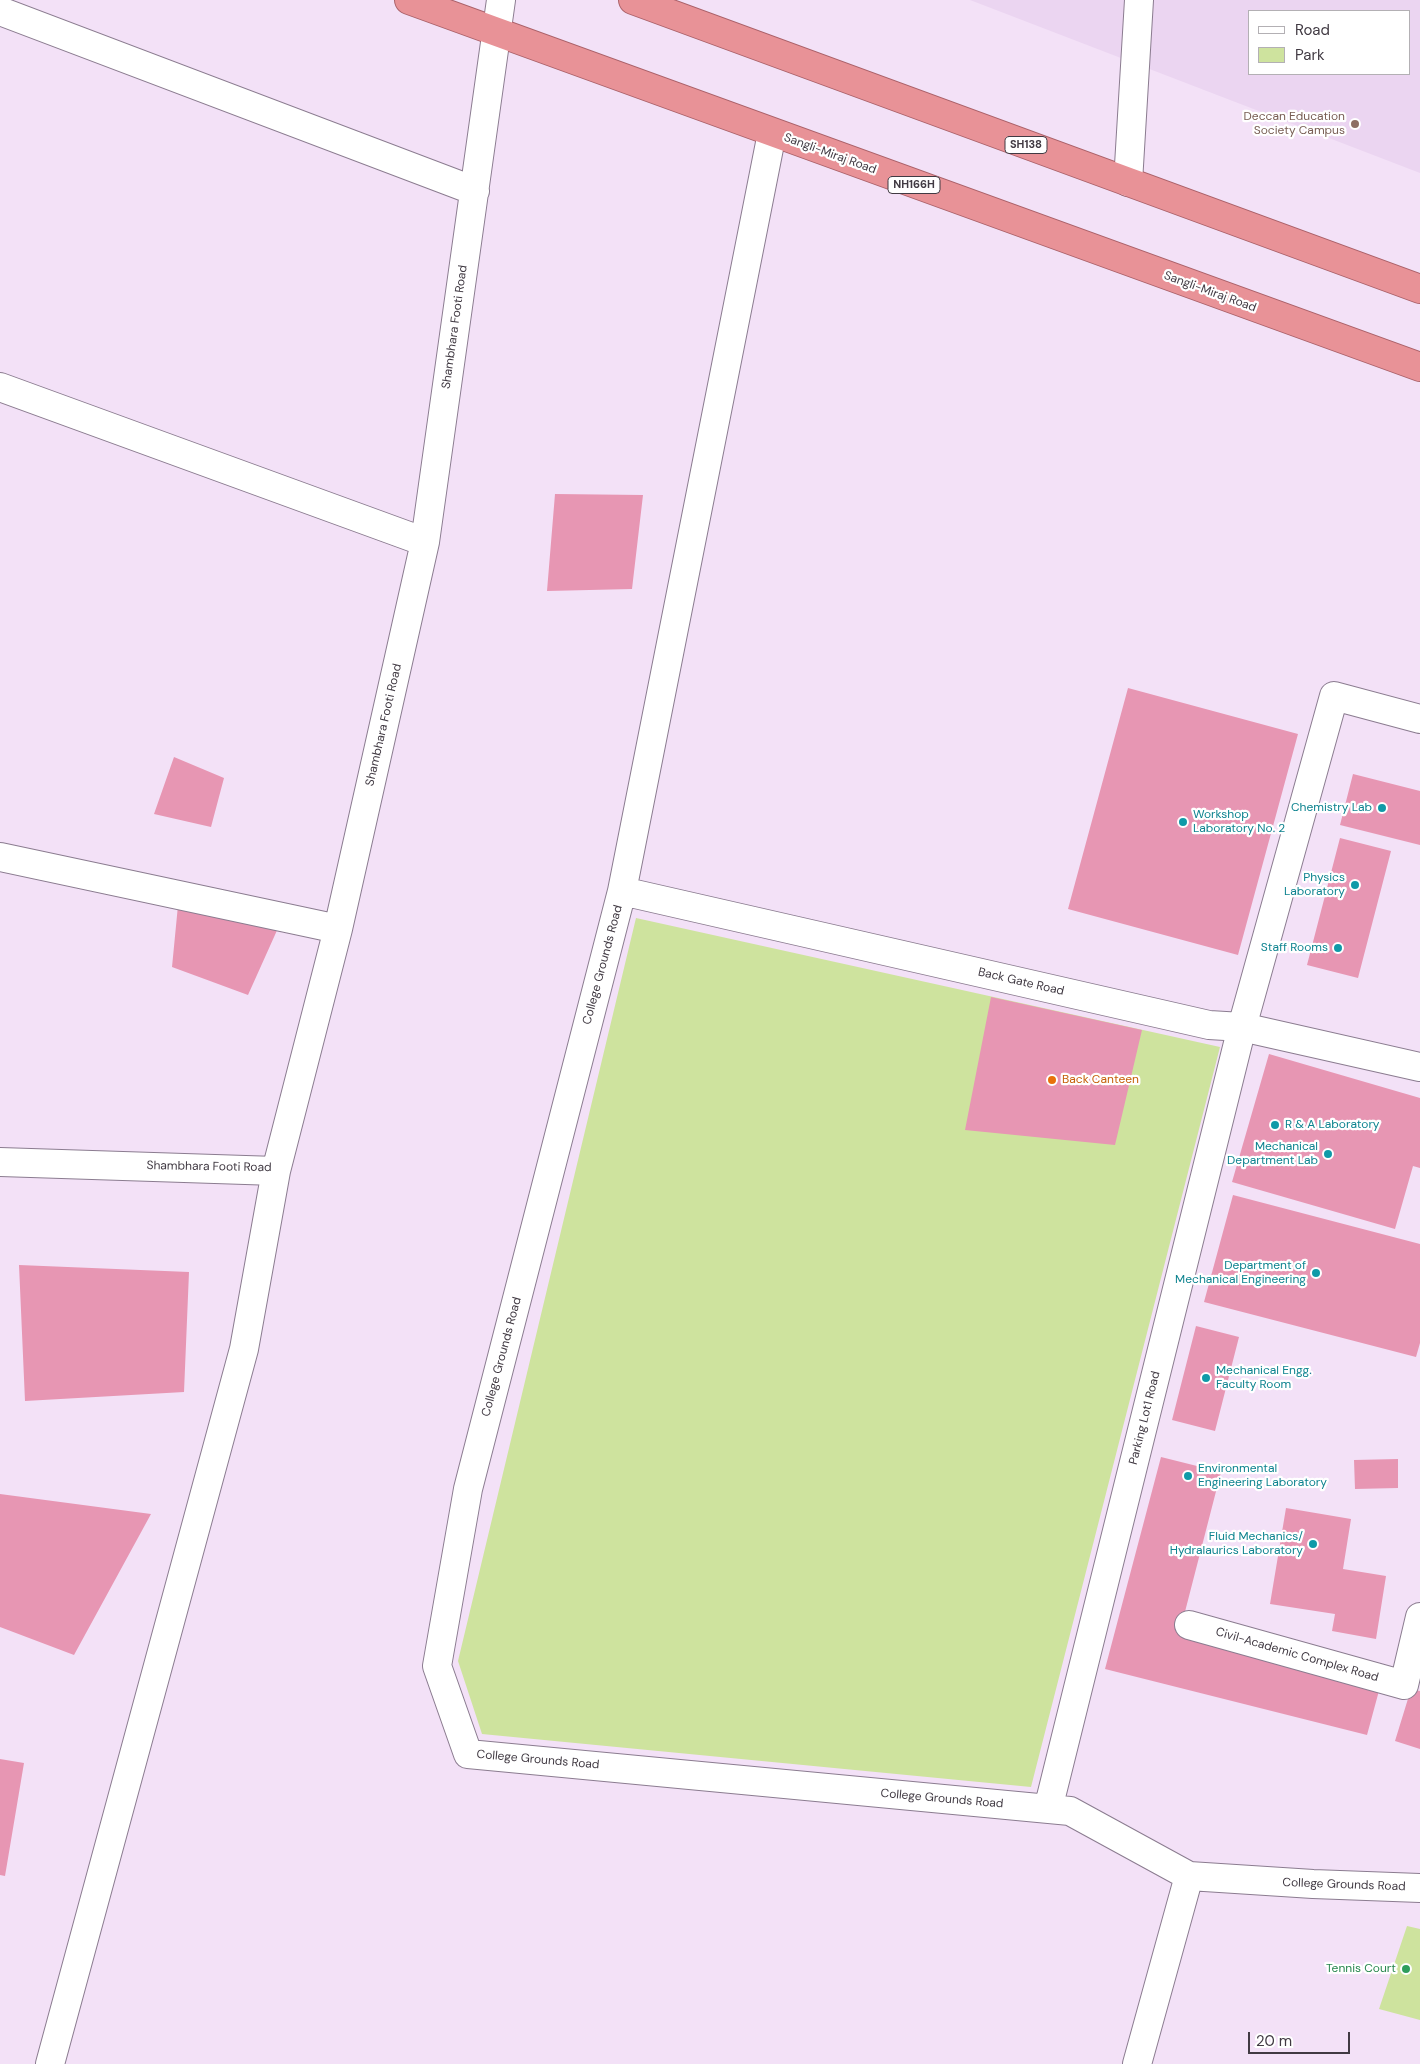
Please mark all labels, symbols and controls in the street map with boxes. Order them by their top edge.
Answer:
legend [1248,10,1410,75]
text: Road [1295,20,1330,40]
text: Park [1295,45,1325,65]
place label: Deccan Education Society Campus [1244,110,1345,138]
marker: Deccan Education Society Campus [1349,118,1361,130]
street label: Sangli-Miraj Road [782,131,878,177]
road number: SH138 [1005,136,1047,154]
road number: NH166H [888,176,940,194]
street label: Shambhara Footi Road [439,264,471,390]
street label: Sangli-Miraj Road [1162,269,1258,315]
street label: Shambhara Footi Road [363,662,405,788]
place label: Chemistry Lab [1291,801,1372,815]
marker: Chemistry Lab [1376,802,1388,814]
place label: Workshop Laboratory No. 2 [1193,808,1285,836]
marker: Workshop Laboratory No. 2 [1177,816,1189,828]
place label: Physics Laboratory [1284,871,1345,899]
marker: Physics Laboratory [1349,879,1361,891]
street label: College Grounds Road [580,904,626,1026]
place label: Staff Rooms [1261,941,1328,955]
marker: Staff Rooms [1332,942,1344,954]
street label: Back Gate Road [977,965,1065,999]
place label: Back Canteen [1062,1073,1139,1087]
marker: Back Canteen [1046,1074,1058,1086]
place label: R & A Laboratory [1285,1118,1380,1132]
marker: R & A Laboratory [1269,1119,1281,1131]
place label: Mechanical Department Lab [1227,1140,1318,1168]
marker: Mechanical Department Lab [1322,1148,1334,1160]
street label: Shambhara Footi Road [146,1159,272,1175]
place label: Department of Mechanical Engineering [1175,1259,1306,1287]
marker: Department of Mechanical Engineering [1310,1267,1322,1279]
street label: College Grounds Road [479,1296,525,1418]
place label: Mechanical Engg. Faculty Room [1216,1364,1312,1392]
street label: Parking Lot1 Road [1126,1370,1164,1466]
marker: Mechanical Engg. Faculty Room [1200,1372,1212,1384]
place label: Environmental Engineering Laboratory [1198,1462,1327,1490]
marker: Environmental Engineering Laboratory [1182,1470,1194,1482]
place label: Fluid Mechanics/ Hydralaurics Laboratory [1170,1530,1303,1558]
marker: Fluid Mechanics/ Hydralaurics Laboratory [1307,1538,1319,1550]
street label: Civil-Academic Complex Road [1214,1625,1380,1685]
street label: College Grounds Road [476,1747,600,1773]
street label: College Grounds Road [880,1786,1004,1812]
street label: College Grounds Road [1282,1876,1406,1894]
place label: Tennis Court [1326,1962,1396,1976]
marker: Tennis Court [1400,1963,1412,1975]
scale bar [1250,2022,1352,2054]
text: 20 m [1256,2031,1292,2051]

